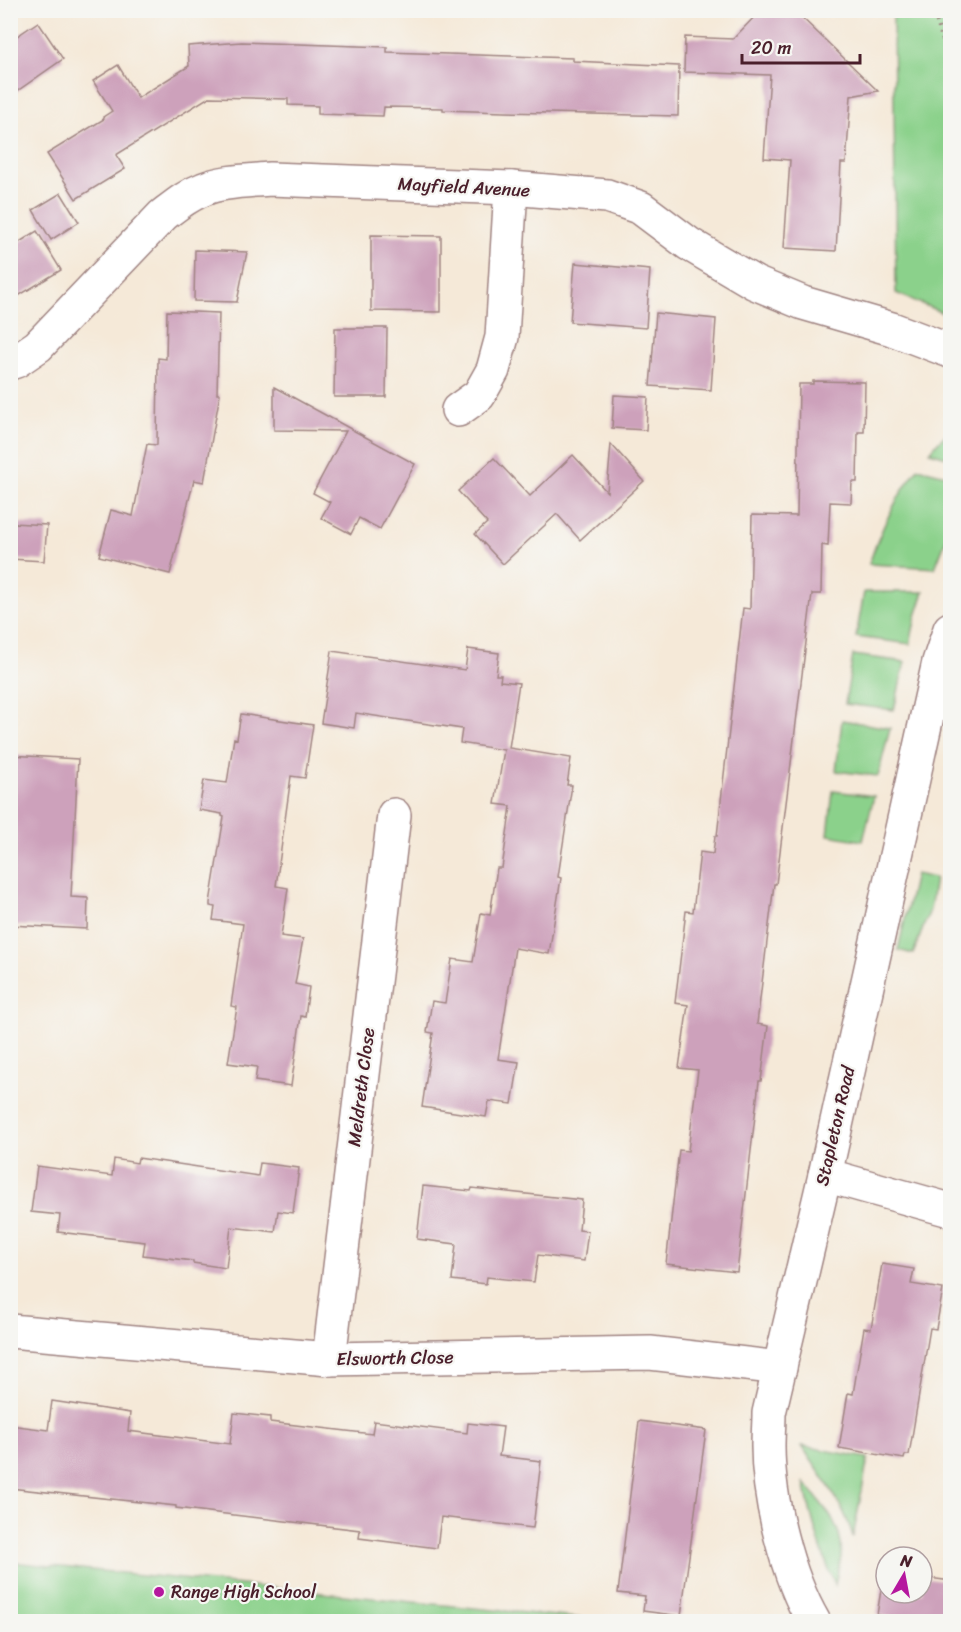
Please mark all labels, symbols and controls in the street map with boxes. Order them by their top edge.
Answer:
scale bar [742,27,860,65]
text: 20 m [751,32,791,64]
street label: Mayfield Avenue [397,168,531,206]
street label: Meldreth Close [338,1026,384,1148]
street label: Stapleton Road [806,1062,865,1189]
street label: Elsworth Close [336,1341,454,1375]
north arrow [874,1545,934,1605]
text: N [898,1545,915,1576]
place label: Range High School [171,1576,317,1608]
marker: Range High School [152,1585,166,1599]

